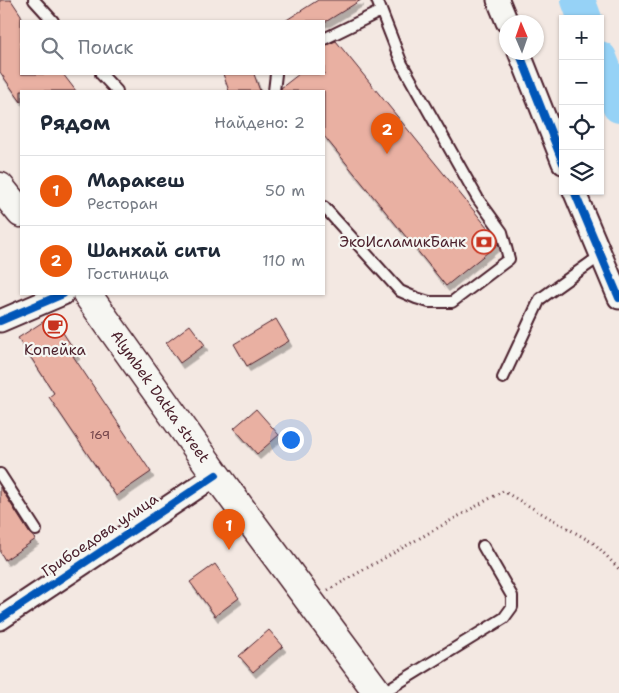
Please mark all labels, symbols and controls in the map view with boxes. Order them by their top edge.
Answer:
north arrow [499,15,544,60]
map controls [559,15,604,195]
button: + [559,15,604,60]
search box [20,20,325,75]
icon: search [38,34,66,62]
text: Поиск [78,35,133,60]
button: − [559,60,604,105]
button: locate [559,105,604,150]
text: Рядом [40,109,110,137]
text: Найдено: 2 [214,112,305,133]
pin: 2 [371,113,403,154]
button: layers [559,150,604,195]
text: Маракеш [87,168,185,193]
text: 1 [52,180,60,201]
text: 50 m [265,180,305,201]
text: Ресторан [87,193,158,214]
bank icon: ЭкоИсламикБанк [471,229,497,255]
place label: ЭкоИсламикБанк [339,232,466,252]
text: Шанхай сити [87,238,221,263]
text: 2 [50,250,62,271]
text: 110 m [262,250,305,271]
text: Гостиница [87,263,169,284]
cafe icon: Копейка [42,313,68,339]
street label: Alymbek Datka street [106,326,214,467]
place label: Копейка [24,340,87,360]
house number: 169 [90,427,110,443]
your location [278,427,304,453]
street label: Грибоедова улица [38,488,163,581]
pin: 1 [213,509,245,550]

